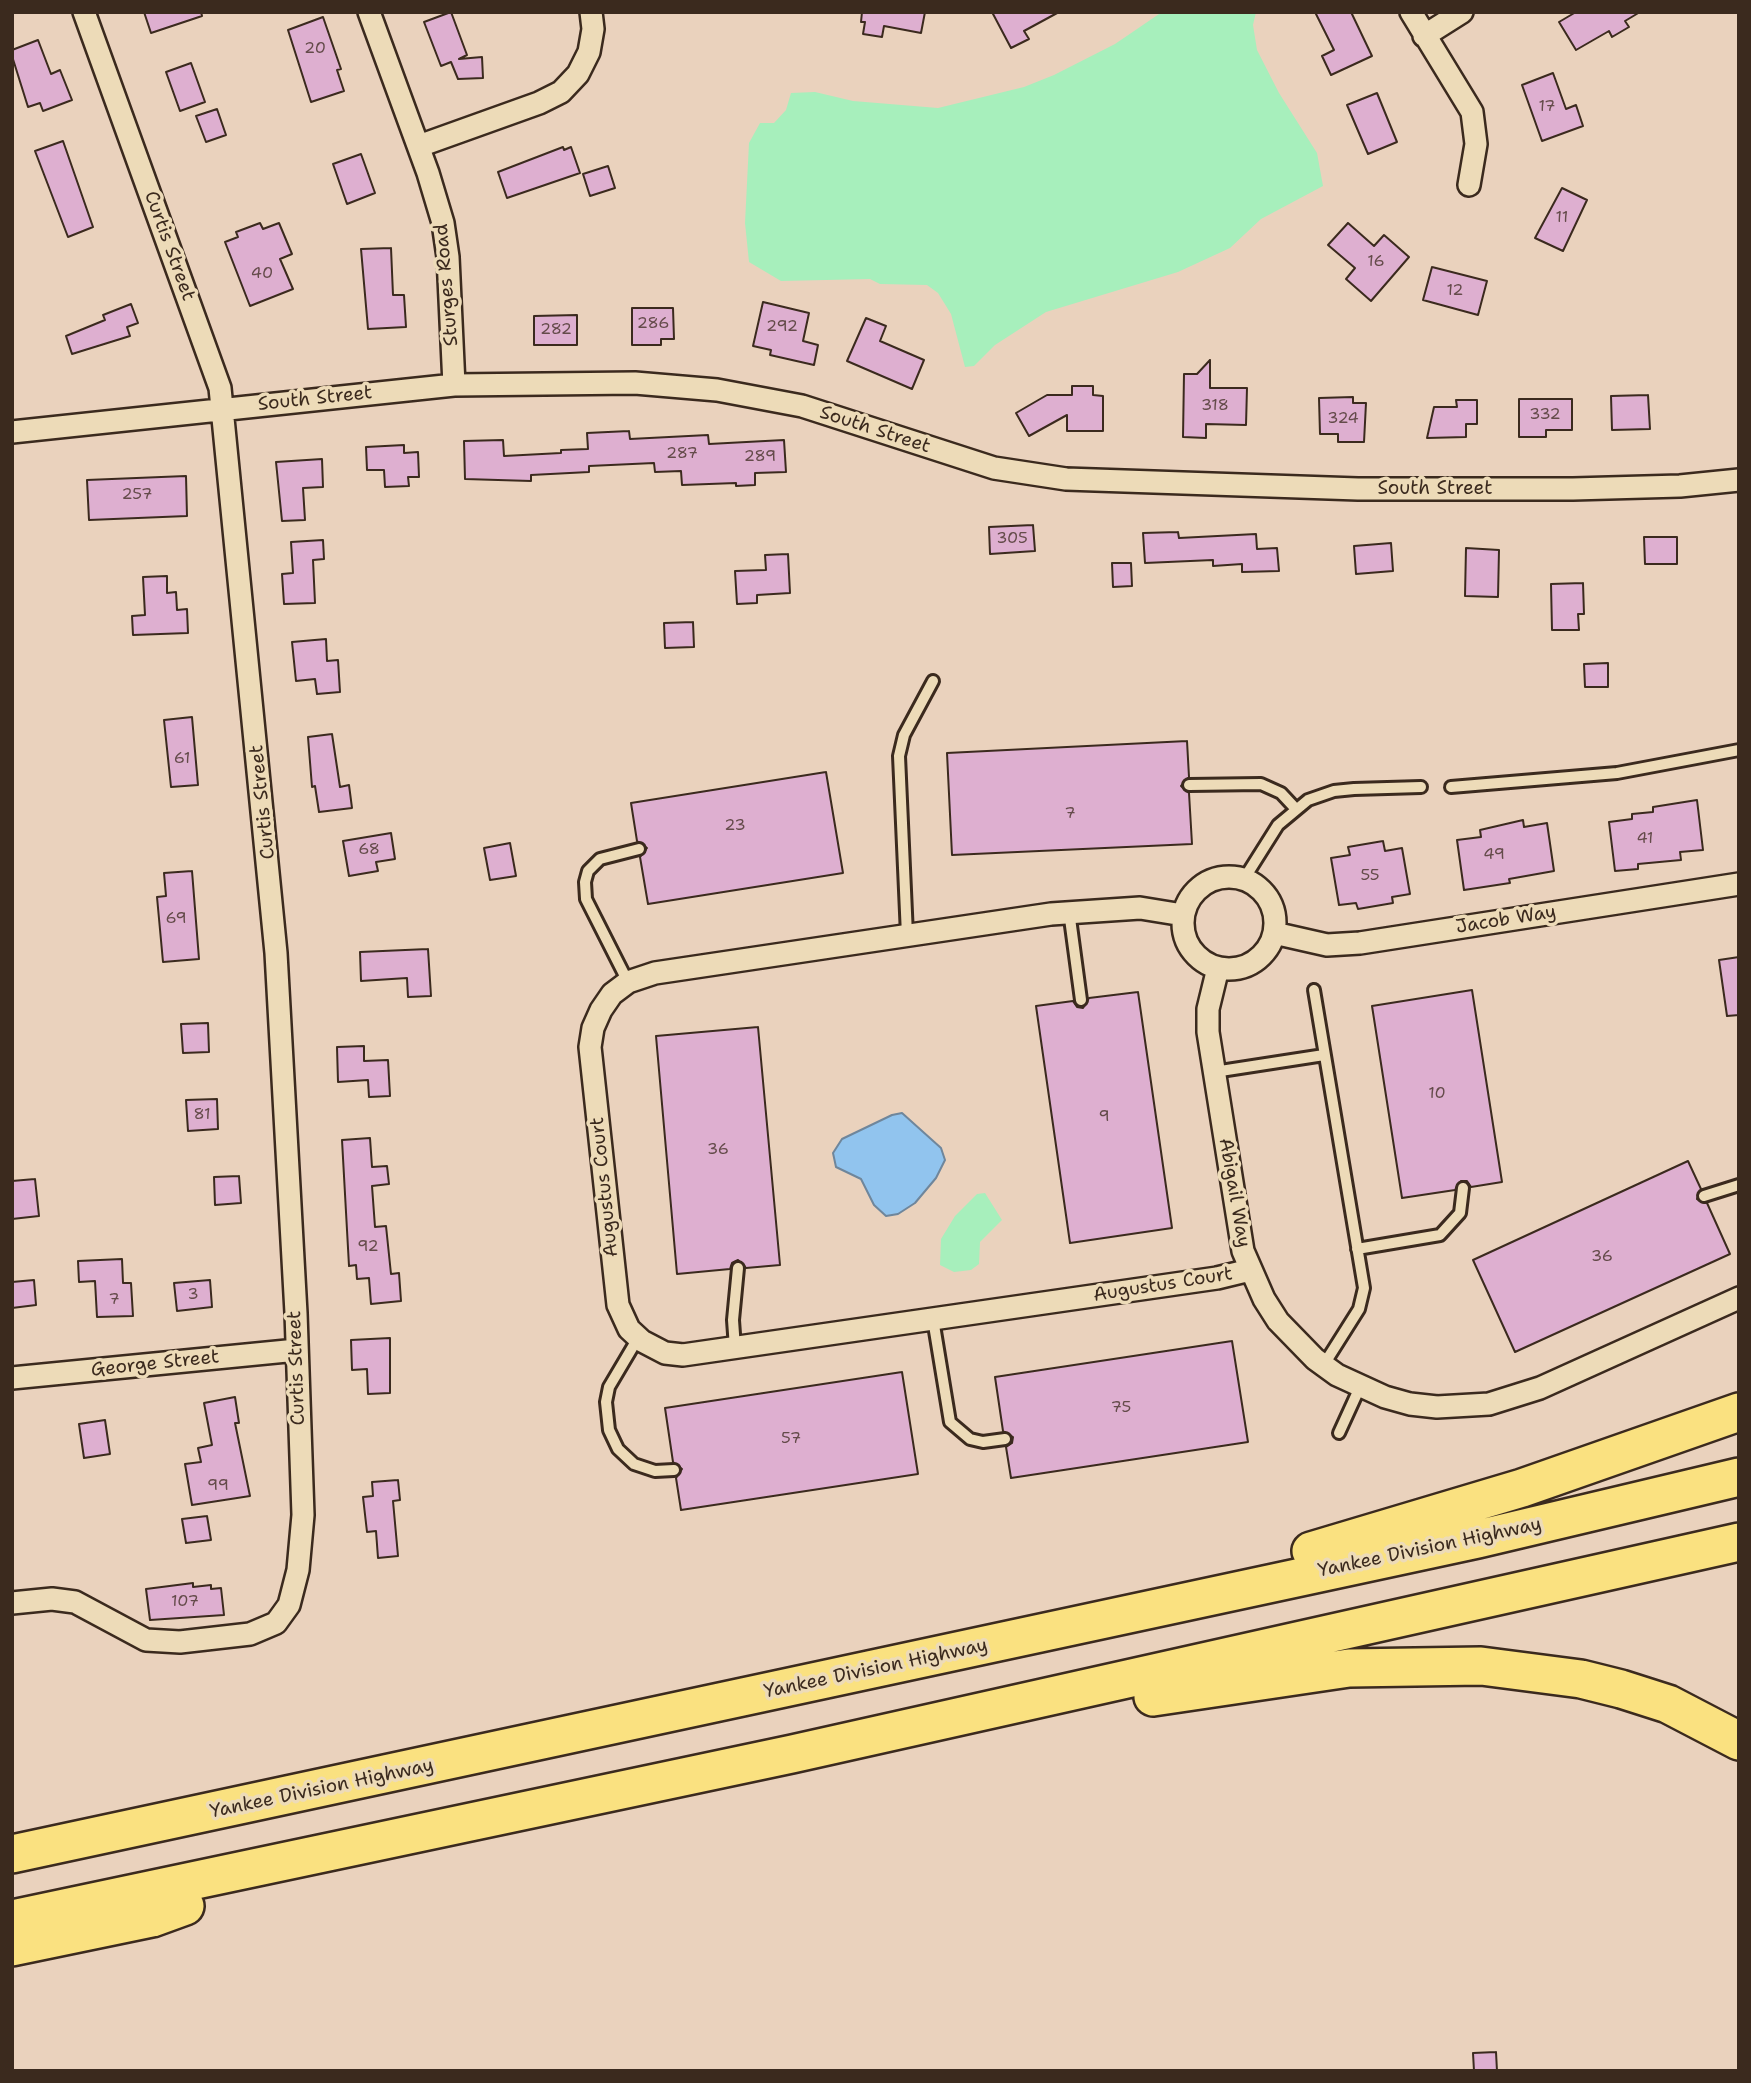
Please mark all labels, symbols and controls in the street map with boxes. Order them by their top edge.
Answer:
house number: 20 [304,39,326,59]
house number: 17 [1538,97,1556,117]
street label: Curtis Street [139,188,199,304]
house number: 11 [1556,208,1568,228]
street label: Sturges Road [430,223,464,347]
house number: 16 [1367,252,1385,272]
house number: 40 [251,264,273,284]
house number: 12 [1446,281,1464,301]
house number: 286 [637,314,669,334]
house number: 292 [766,317,798,337]
house number: 282 [540,320,572,340]
street label: South Street [257,382,373,416]
house number: 318 [1201,396,1229,416]
street label: South Street [817,401,933,459]
house number: 332 [1529,405,1561,425]
house number: 324 [1327,409,1359,429]
house number: 287 [666,444,698,464]
house number: 289 [744,447,776,467]
street label: South Street [1378,478,1492,500]
house number: 257 [121,485,153,505]
house number: 305 [996,529,1028,549]
street label: Curtis Street [246,744,280,860]
house number: 61 [174,749,190,769]
house number: 7 [1064,804,1076,824]
house number: 23 [724,816,746,836]
house number: 41 [1636,829,1654,849]
house number: 68 [358,840,380,860]
house number: 49 [1483,845,1505,865]
house number: 55 [1360,866,1380,886]
street label: Jacob Way [1454,901,1558,939]
house number: 69 [165,909,187,929]
house number: 10 [1428,1084,1446,1104]
house number: 81 [193,1105,211,1125]
house number: 9 [1098,1107,1110,1127]
street label: Augustus Court [586,1116,624,1258]
street label: Abigail Way [1213,1137,1255,1249]
house number: 36 [707,1140,729,1160]
house number: 92 [357,1237,379,1257]
house number: 36 [1591,1247,1613,1267]
street label: Augustus Court [1092,1263,1234,1307]
house number: 3 [187,1285,199,1305]
house number: 7 [108,1290,120,1310]
street label: Curtis Street [284,1310,310,1426]
street label: George Street [90,1346,220,1382]
house number: 75 [1111,1398,1131,1418]
house number: 57 [781,1429,801,1449]
house number: 99 [207,1476,229,1496]
street label: Yankee Division Highway [1316,1513,1544,1583]
house number: 107 [171,1592,199,1612]
street label: Yankee Division Highway [762,1634,990,1704]
street label: Yankee Division Highway [208,1754,436,1824]

